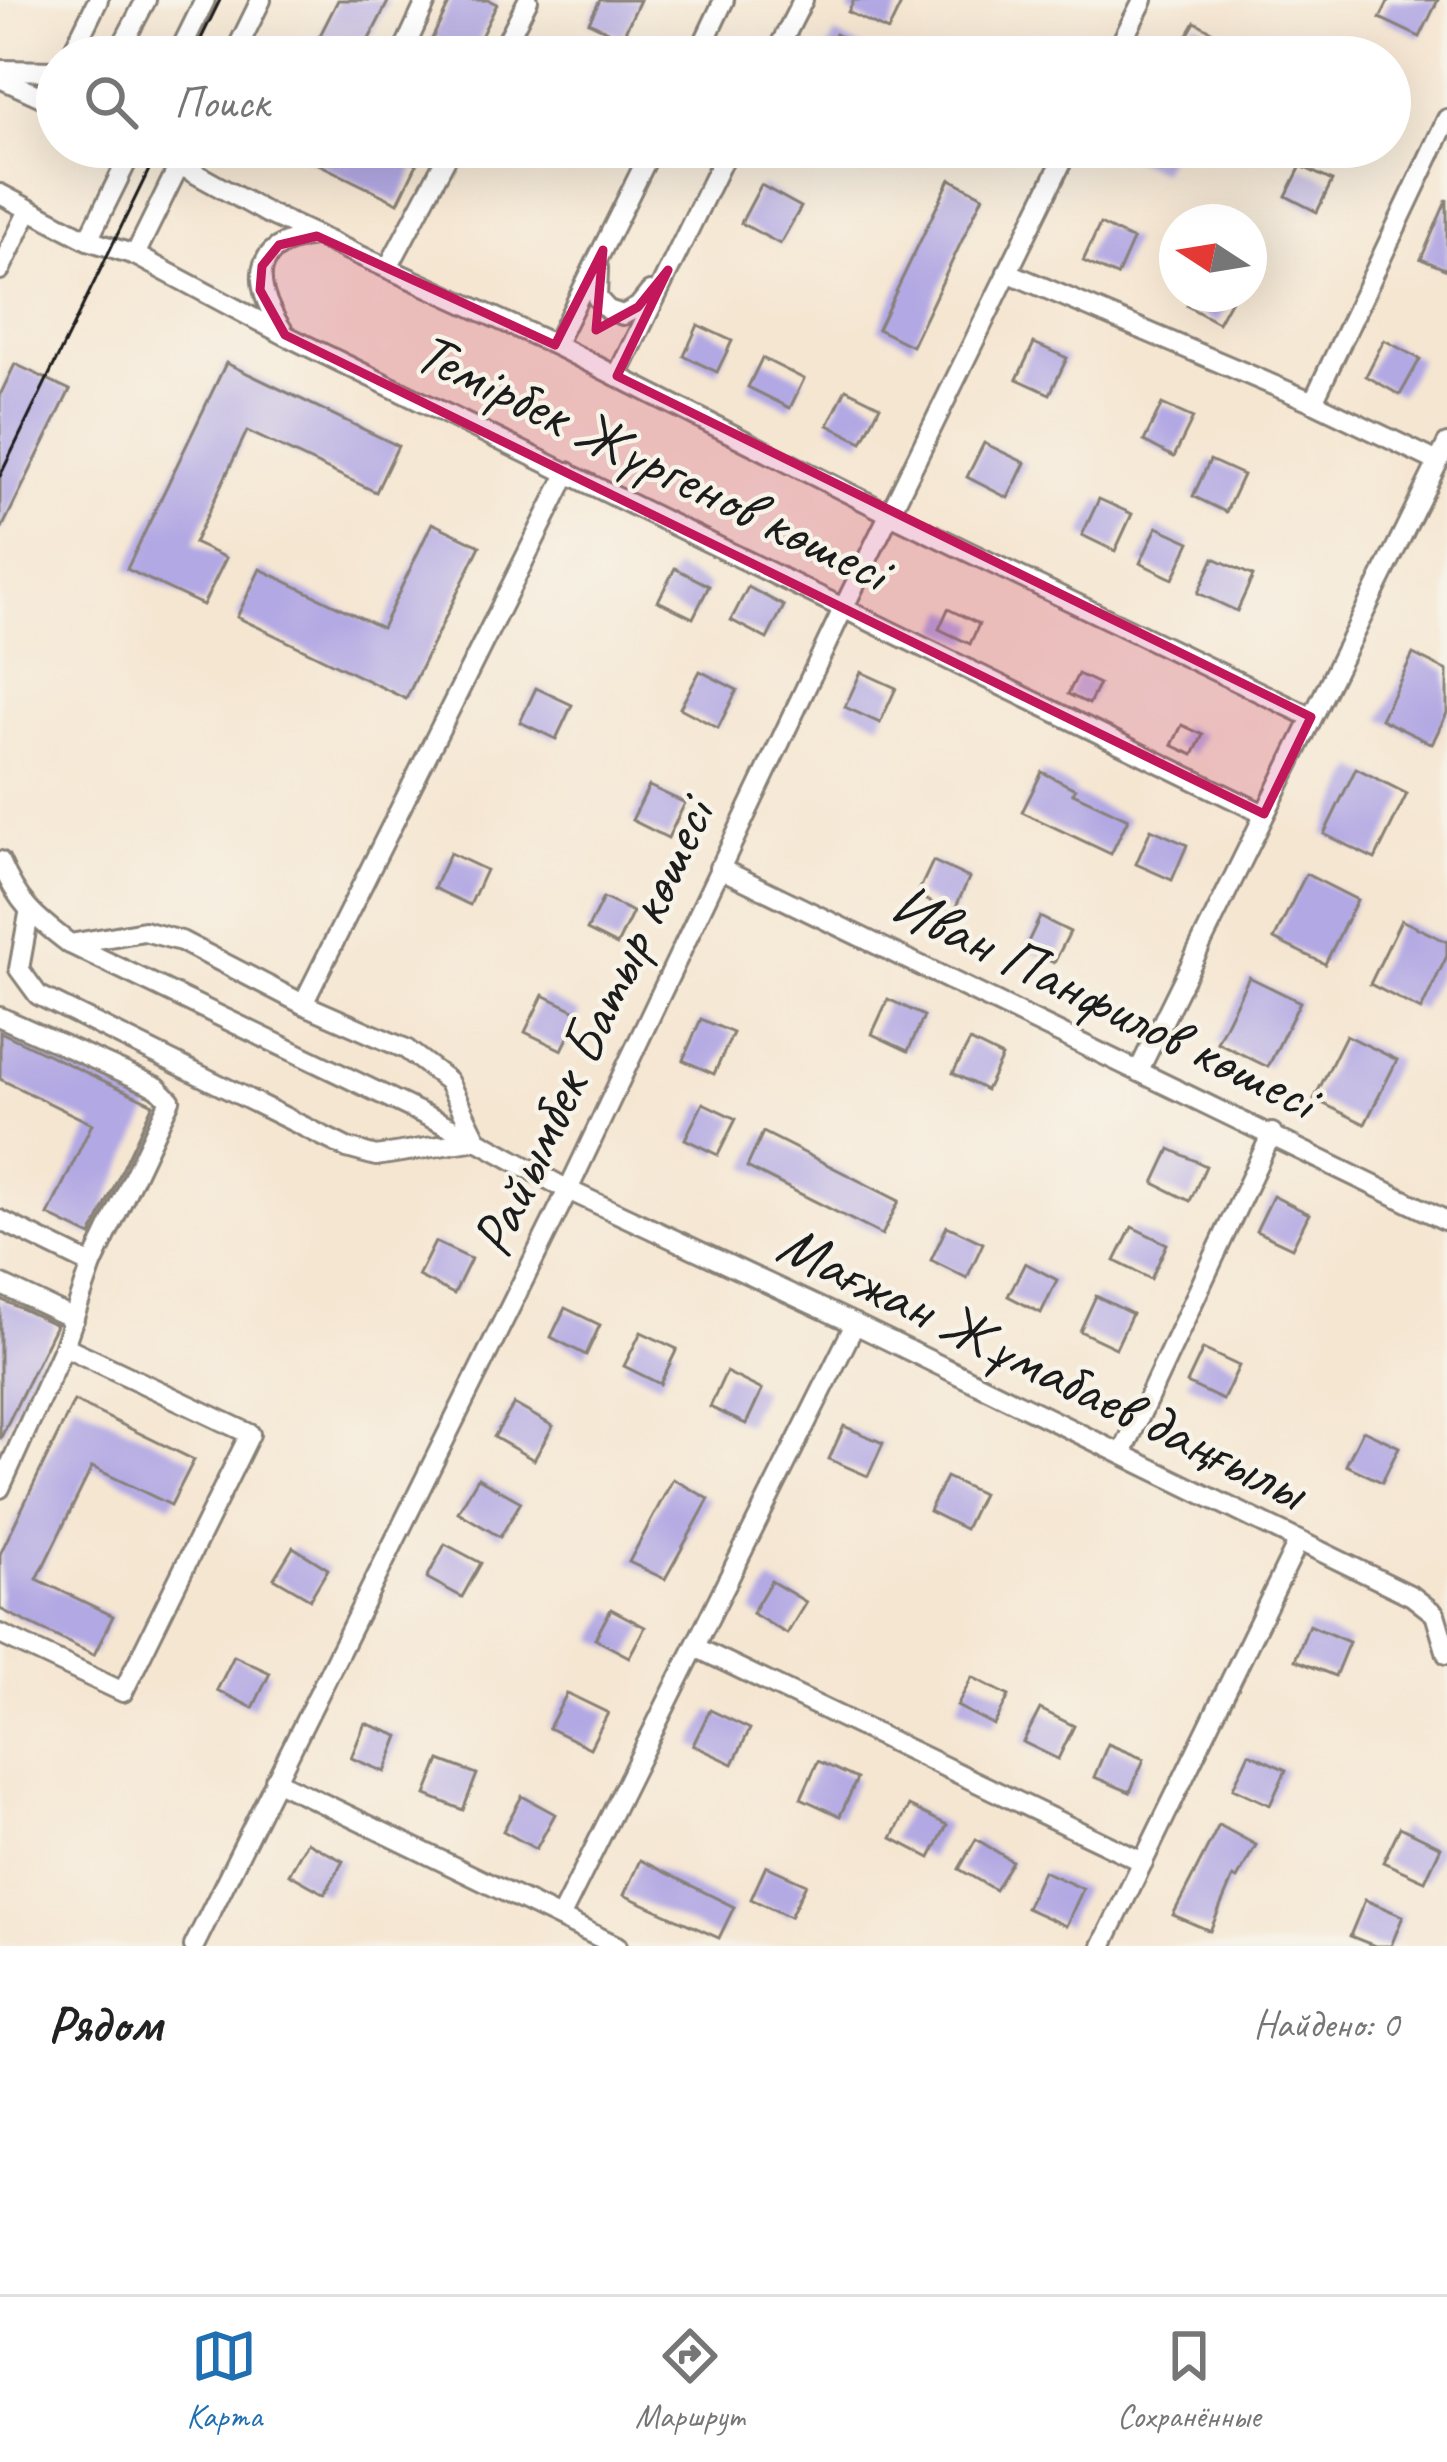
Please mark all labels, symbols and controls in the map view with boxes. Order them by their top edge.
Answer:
search box [36,36,1411,168]
icon: search [78,69,144,135]
text: Поиск [174,74,269,131]
north arrow [1159,204,1267,312]
street label: Темірбек Жүргенов көшесі [403,313,908,611]
street label: Райымбек Батыр көшесі [453,781,734,1268]
street label: Иван Панфилов көшесі [880,865,1335,1140]
street label: Мағжан Жұмабаев даңғылы [766,1205,1323,1529]
text: Рядом [48,1992,162,2056]
text: Найдено: 0 [1254,2000,1399,2049]
tab: Карта [187,2323,262,2437]
tab: Маршрут [635,2323,744,2437]
tab: Сохранённые [1117,2323,1260,2437]

